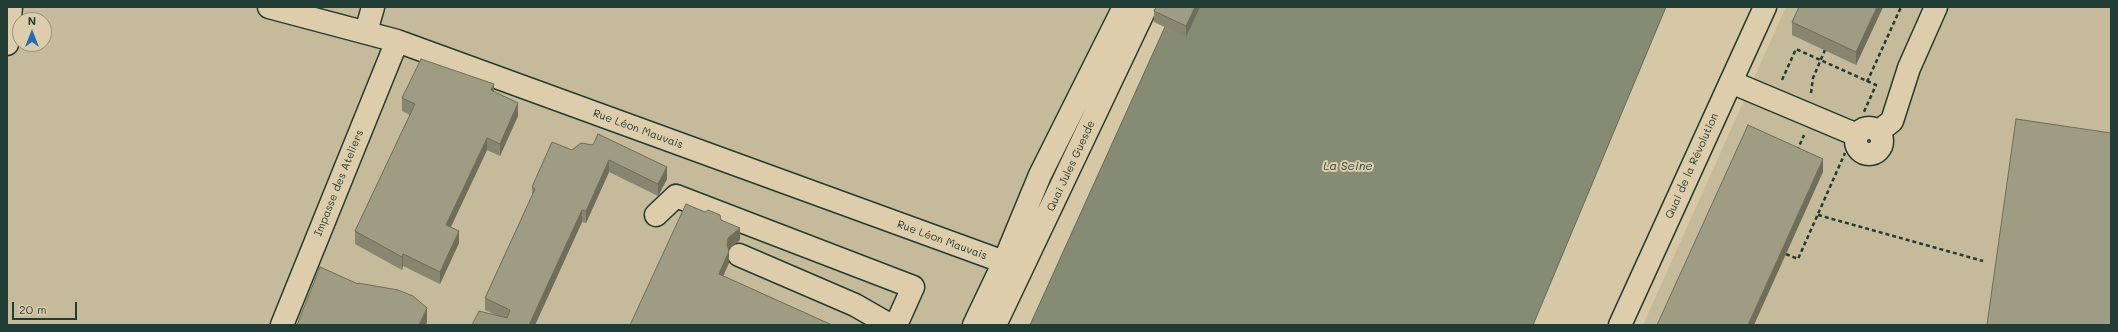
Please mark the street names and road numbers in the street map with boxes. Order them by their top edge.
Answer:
street label: Rue Léon Mauvais [591,107,685,151]
street label: Quai de la Révolution [1663,111,1721,221]
street label: Quai Jules Guesde [1044,118,1098,214]
street label: Impasse des Ateliers [312,128,366,238]
street label: Rue Léon Mauvais [895,218,989,262]

